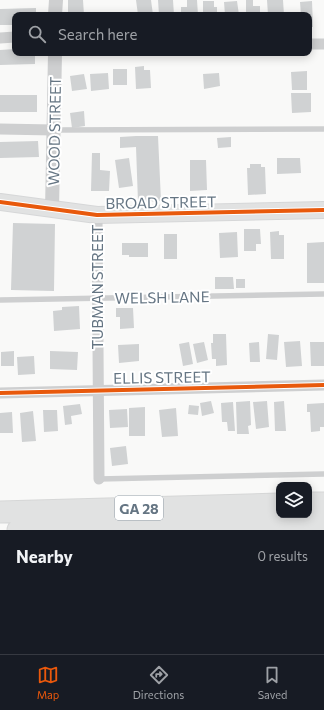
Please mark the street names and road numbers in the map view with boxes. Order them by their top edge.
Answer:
street label: WOOD STREET [44,76,64,186]
street label: BROAD STREET [105,192,217,212]
street label: TUBMAN STREET [88,224,106,349]
street label: WELSH LANE [114,287,210,307]
street label: ELLIS STREET [113,367,211,387]
road number: GA 28 [115,496,163,520]

